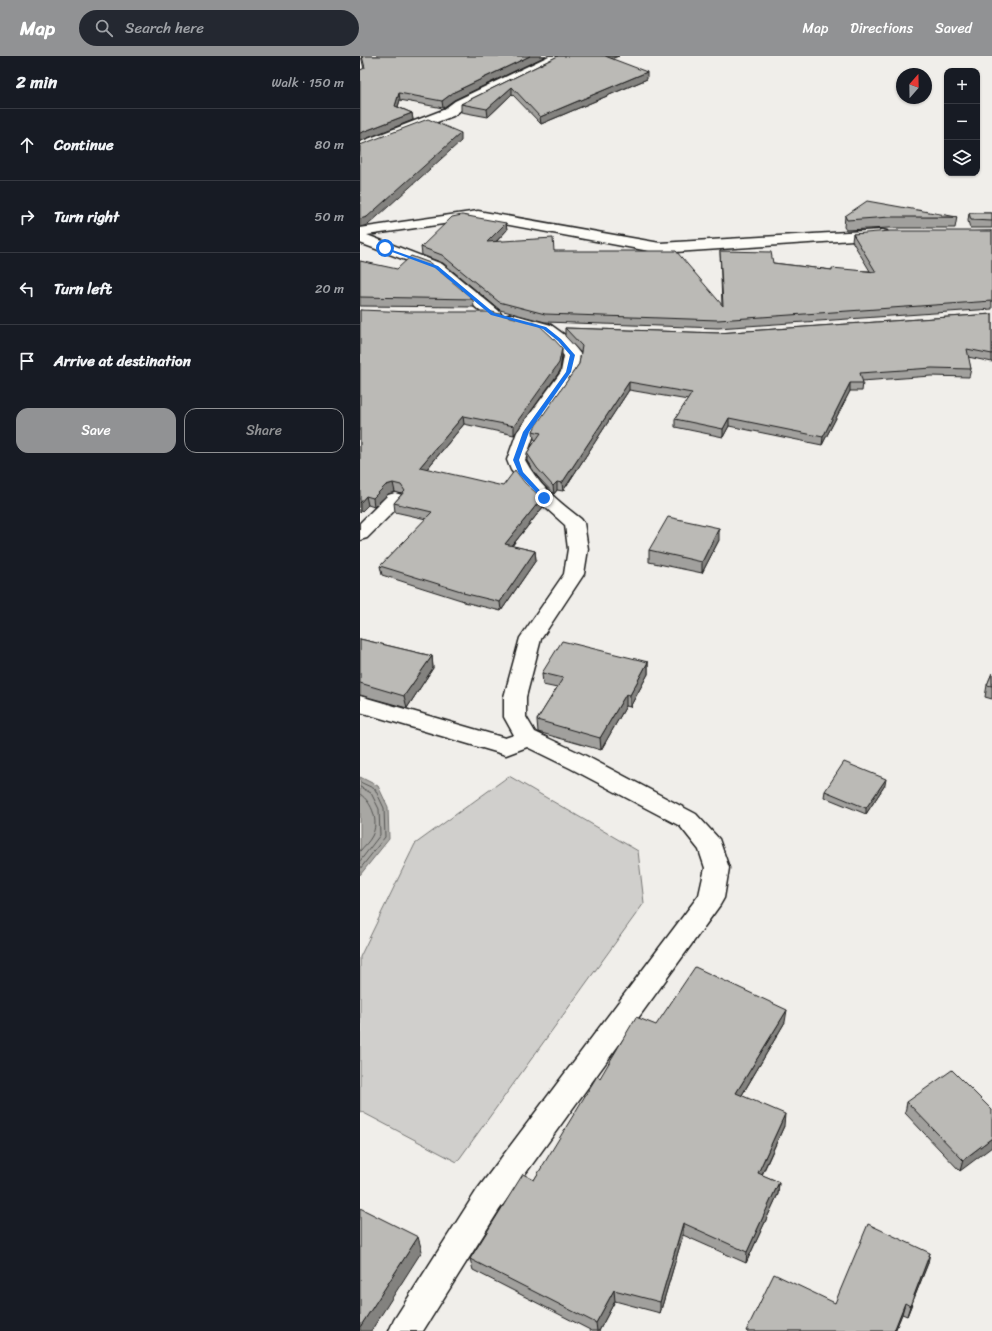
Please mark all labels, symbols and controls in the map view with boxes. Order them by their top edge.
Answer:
search box [79,10,359,46]
text: Map [20,12,55,45]
text: Search here [125,15,204,41]
text: Map [802,16,828,41]
text: Directions [850,16,913,41]
text: Saved [935,16,972,41]
icon: search [93,17,115,39]
text: 2 min [16,67,57,97]
north arrow [896,68,932,104]
map controls [944,68,980,176]
button: + [944,68,980,104]
text: Walk · 150 m [271,71,344,94]
button: − [944,104,980,140]
text: Continue [54,132,114,158]
text: 80 m [315,133,344,156]
icon: ahead [16,134,38,156]
button: layers [944,140,980,176]
text: Turn right [54,204,119,230]
text: 50 m [314,205,344,228]
icon: right [16,206,38,228]
route start [376,239,394,257]
text: Turn left [54,276,112,302]
text: 20 m [315,277,344,300]
icon: left [16,278,38,300]
text: Arrive at destination [54,348,191,374]
icon: arrive [16,350,38,372]
button: Save [16,408,176,453]
button: Share [184,408,344,453]
route end [535,489,553,507]

